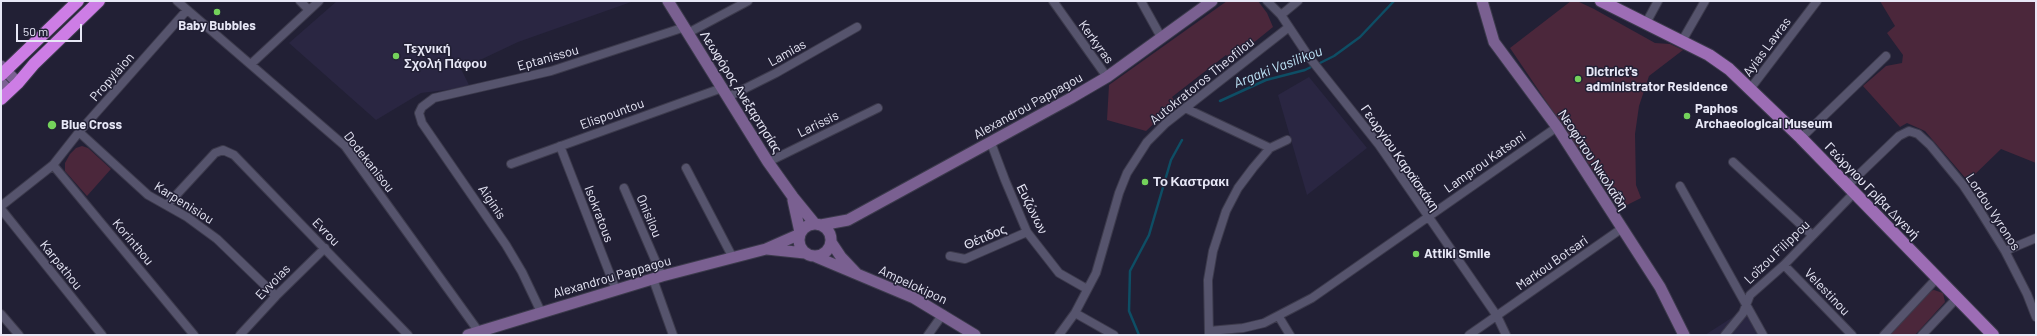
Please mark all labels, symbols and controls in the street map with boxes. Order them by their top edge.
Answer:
marker: Baby Bubbles [212,7,222,17]
street label: Ayias Lavras [1740,14,1794,80]
scale bar [18,16,84,42]
street label: Kerkyras [1075,17,1117,67]
place label: Baby Bubbles [178,18,256,34]
text: 50 m [23,24,48,38]
street label: Λεωφόρος Ανεξαρτησίας [697,28,785,156]
street label: Autokratoros Theofilou [1147,34,1257,128]
street label: Lamias [765,36,809,70]
place label: Τεχνική Σχολή Πάφου [404,41,487,72]
street label: Eptanissou [516,42,580,74]
water label: Argaki Vasilikou [1231,42,1325,92]
street label: Propylaion [87,49,137,105]
marker: Τεχνική Σχολή Πάφου [391,51,401,61]
place label: Dictrict's administrator Residence [1586,64,1728,95]
street label: Alexandrou Pappagou [971,70,1085,142]
marker: Dictrict's administrator Residence [1573,74,1583,84]
street label: Elispountou [578,95,646,133]
place label: Paphos Archaeological Museum [1695,101,1832,132]
street label: Γεωργίου Καραϊσκάκη [1357,102,1443,214]
street label: Larissis [795,107,841,141]
street label: Νεοφύτου Νικολαΐδη [1555,107,1631,213]
marker: Paphos Archaeological Museum [1682,111,1692,121]
place label: Blue Cross [61,117,122,133]
marker: Blue Cross [46,119,58,131]
street label: Lamprou Katsoni [1441,128,1529,196]
street label: Dodekanisou [340,129,398,195]
street label: Γεώργιου Γρίβα Διγενή [1822,139,1922,243]
street label: Lordou Vyronos [1962,171,2024,253]
place label: Το Καστρακι [1153,174,1229,190]
marker: Το Καστρακι [1140,177,1150,187]
street label: Karpenisiou [151,179,217,227]
street label: Ευζώνων [1013,181,1051,237]
street label: Aiginis [475,182,509,222]
street label: Isokratous [581,183,617,245]
street label: Onisilou [633,192,665,240]
street label: Evrou [309,215,343,249]
street label: Korinthou [109,216,157,268]
street label: Loïzou Filippou [1741,217,1813,287]
street label: Θέτιδος [961,221,1009,253]
street label: Markou Botsari [1513,232,1591,294]
street label: Karpathou [36,237,86,293]
place label: Attiki Smile [1424,246,1491,262]
marker: Attiki Smile [1411,249,1421,259]
street label: Alexandrou Pappagou [551,253,673,301]
street label: Evvoias [252,261,294,303]
street label: Ampelokipon [876,262,950,308]
street label: Velestinou [1801,265,1853,319]

